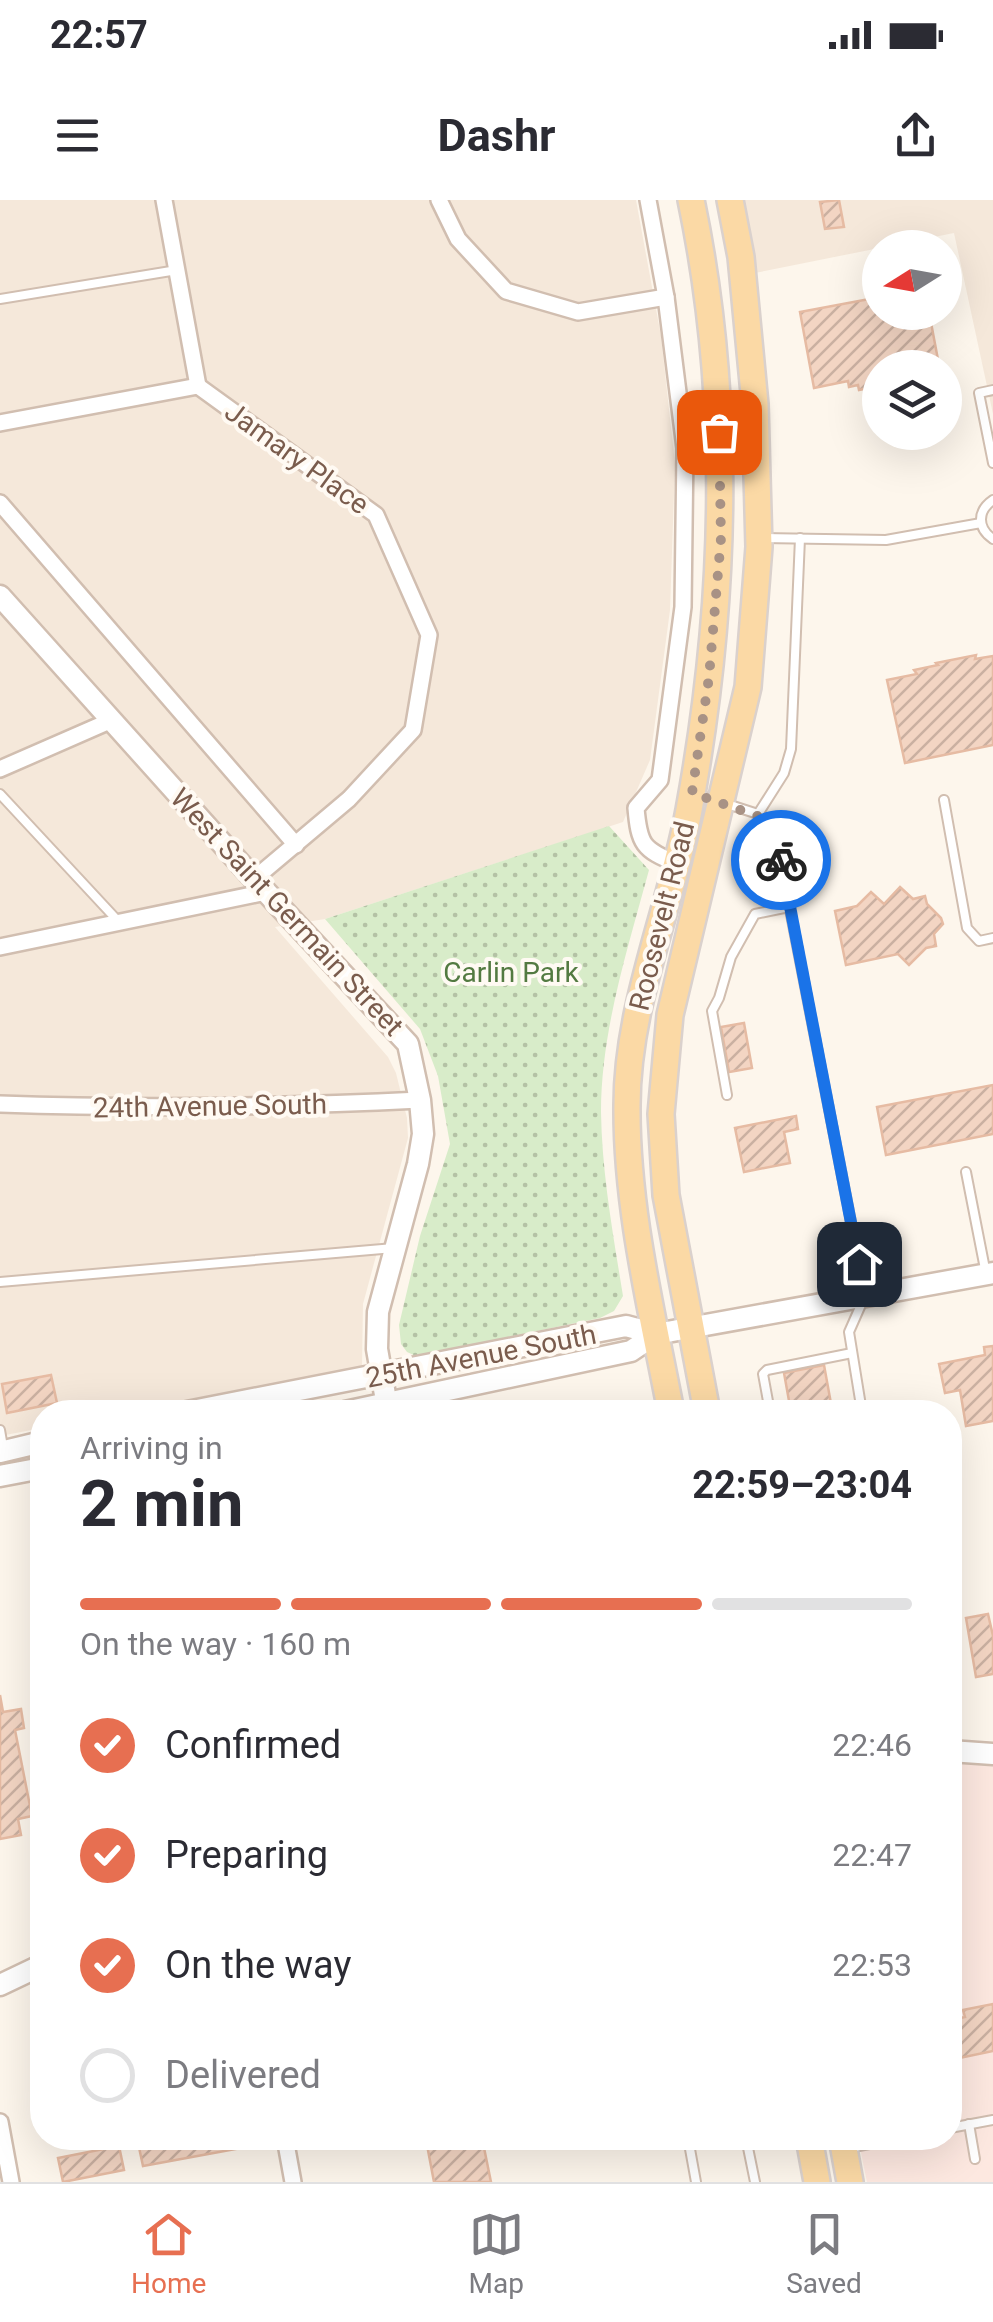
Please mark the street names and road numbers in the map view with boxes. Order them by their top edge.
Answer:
street label: Jamary Place [219,395,375,521]
street label: West Saint Germain Street [164,781,410,1043]
street label: Roosevelt Road [623,818,701,1014]
street label: 24th Avenue South [93,1087,327,1125]
street label: 25th Avenue South [363,1317,599,1395]

